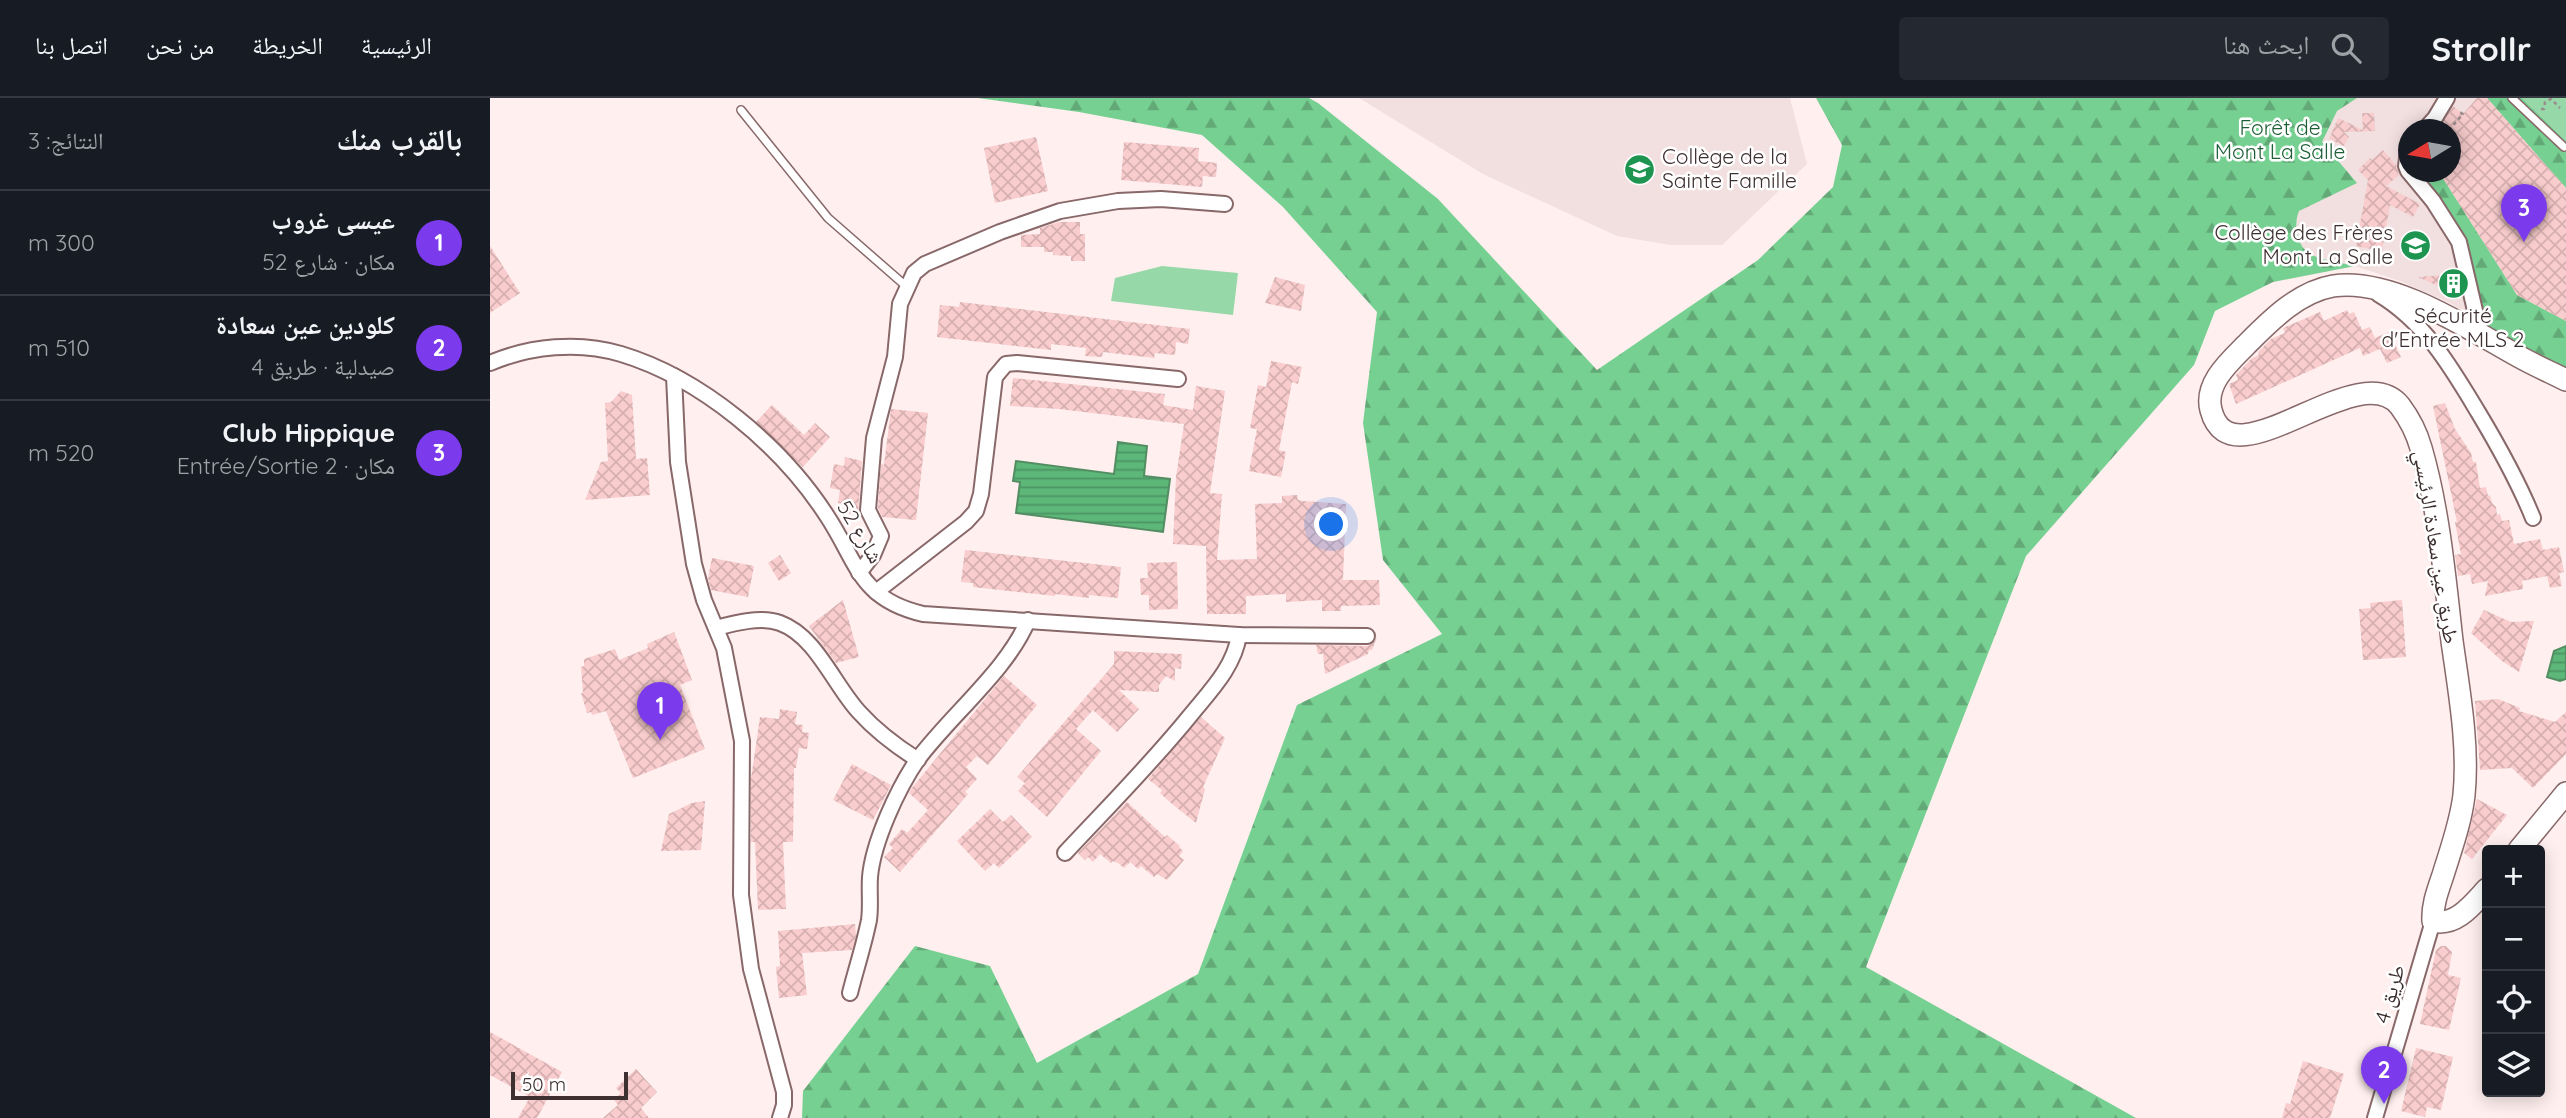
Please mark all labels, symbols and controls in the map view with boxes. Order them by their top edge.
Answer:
search box [1899,17,2389,80]
text: ابحث هنا [2223,28,2309,61]
text: Strollr [2431,28,2531,69]
icon: search [2327,29,2365,67]
text: اتصل بنا [35,30,108,60]
text: من نحن [146,30,214,60]
text: الخريطة [252,30,323,60]
text: الرئيسية [361,30,432,60]
park label: Forêt de Mont La Salle [2215,114,2345,164]
north arrow [2398,119,2461,182]
text: بالقرب منك [337,120,462,158]
text: النتائج: 3 [28,126,103,155]
place label: Collège de la Sainte Famille [1662,143,1797,193]
school or university icon: Collège de la Sainte Famille [1622,152,1656,186]
pin: 3 [2501,184,2547,242]
text: عيسى غروب [271,203,395,236]
place label: Collège des Frères Mont La Salle [2214,219,2393,269]
text: 300 m [28,228,95,257]
text: 1 [435,228,443,257]
school or university icon: Collège des Frères Mont La Salle [2399,228,2433,262]
text: مكان · شارع 52 [262,247,395,276]
building icon: Sécurité d'Entrée MLS 2 [2436,267,2470,301]
place label: Sécurité d'Entrée MLS 2 [2382,302,2524,352]
text: كلودين عين سعادة [216,308,395,341]
text: 510 m [28,333,90,362]
text: 2 [432,333,446,362]
text: صيدلية · طريق 4 [252,352,395,381]
text: Club Hippique [222,416,395,449]
text: 520 m [28,438,94,467]
text: 3 [433,438,445,467]
street label: طريق عين سعادة الرئيسي [2405,448,2465,646]
text: مكان · Entrée/Sortie 2 [177,451,395,480]
street label: شارع 52 [831,495,890,568]
your location [1314,507,1348,541]
pin: 1 [637,682,683,740]
map controls [2482,845,2545,1097]
button: + [2482,845,2545,908]
button: − [2482,908,2545,971]
street label: طريق 4 [2368,961,2411,1026]
button: locate [2482,971,2545,1034]
button: layers [2482,1034,2545,1097]
pin: 2 [2361,1046,2407,1104]
scale bar [511,1069,628,1101]
text: 50 m [522,1072,566,1096]

